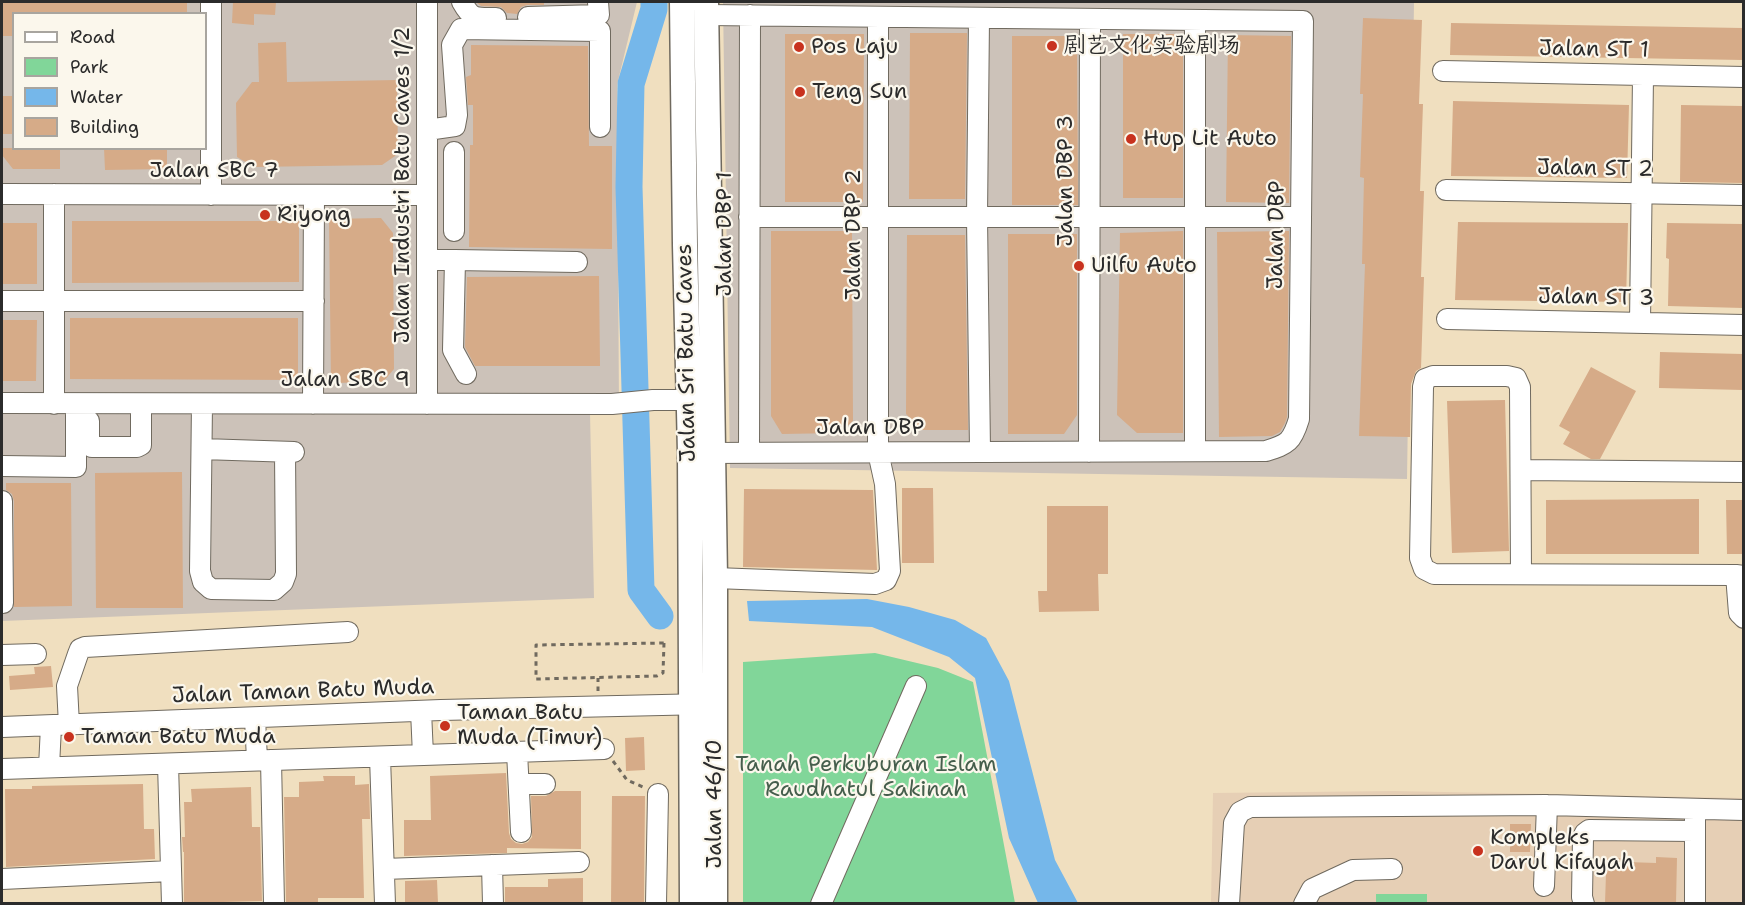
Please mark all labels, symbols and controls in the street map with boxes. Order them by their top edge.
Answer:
legend [12,12,207,150]
text: Road [70,25,115,49]
street label: Jalan Industri Batu Caves 1/2 [390,26,416,344]
place label: 剧艺文化实验剧场 [1064,33,1240,59]
place label: Pos Laju [811,34,898,60]
street label: Jalan ST 1 [1539,36,1649,64]
marker: 剧艺文化实验剧场 [1045,39,1059,53]
marker: Pos Laju [792,40,806,54]
text: Park [70,55,109,79]
place label: Teng Sun [812,79,907,105]
text: Water [70,85,123,109]
marker: Teng Sun [793,85,807,99]
text: Building [70,115,139,139]
street label: Jalan DBP 3 [1053,115,1079,247]
place label: Hup Lit Auto [1143,126,1277,152]
marker: Hup Lit Auto [1124,132,1138,146]
street label: Jalan ST 2 [1537,155,1653,183]
street label: Jalan SBC 7 [149,158,279,184]
street label: Jalan DBP 2 [841,169,867,301]
street label: Jalan DBP 1 [712,171,738,297]
street label: Jalan DBP [1263,180,1291,290]
place label: Riyong [277,202,351,228]
marker: Riyong [258,208,272,222]
street label: Jalan Sri Batu Caves [672,243,702,463]
place label: Uilfu Auto [1091,253,1197,279]
marker: Uilfu Auto [1072,259,1086,273]
street label: Jalan ST 3 [1538,284,1654,312]
street label: Jalan SBC 9 [280,367,410,393]
street label: Jalan DBP [816,415,924,441]
street label: Jalan Taman Batu Muda [171,674,435,710]
place label: Taman Batu Muda (Timur) [457,700,602,752]
marker: Taman Batu Muda (Timur) [438,719,452,733]
place label: Taman Batu Muda [81,724,276,750]
marker: Taman Batu Muda [62,730,76,744]
street label: Jalan 46/10 [702,739,728,869]
park label: Tanah Perkuburan Islam Raudhatul Sakinah [735,752,997,804]
place label: Kompleks Darul Kifayah [1490,825,1634,876]
marker: Kompleks Darul Kifayah [1471,844,1485,858]

